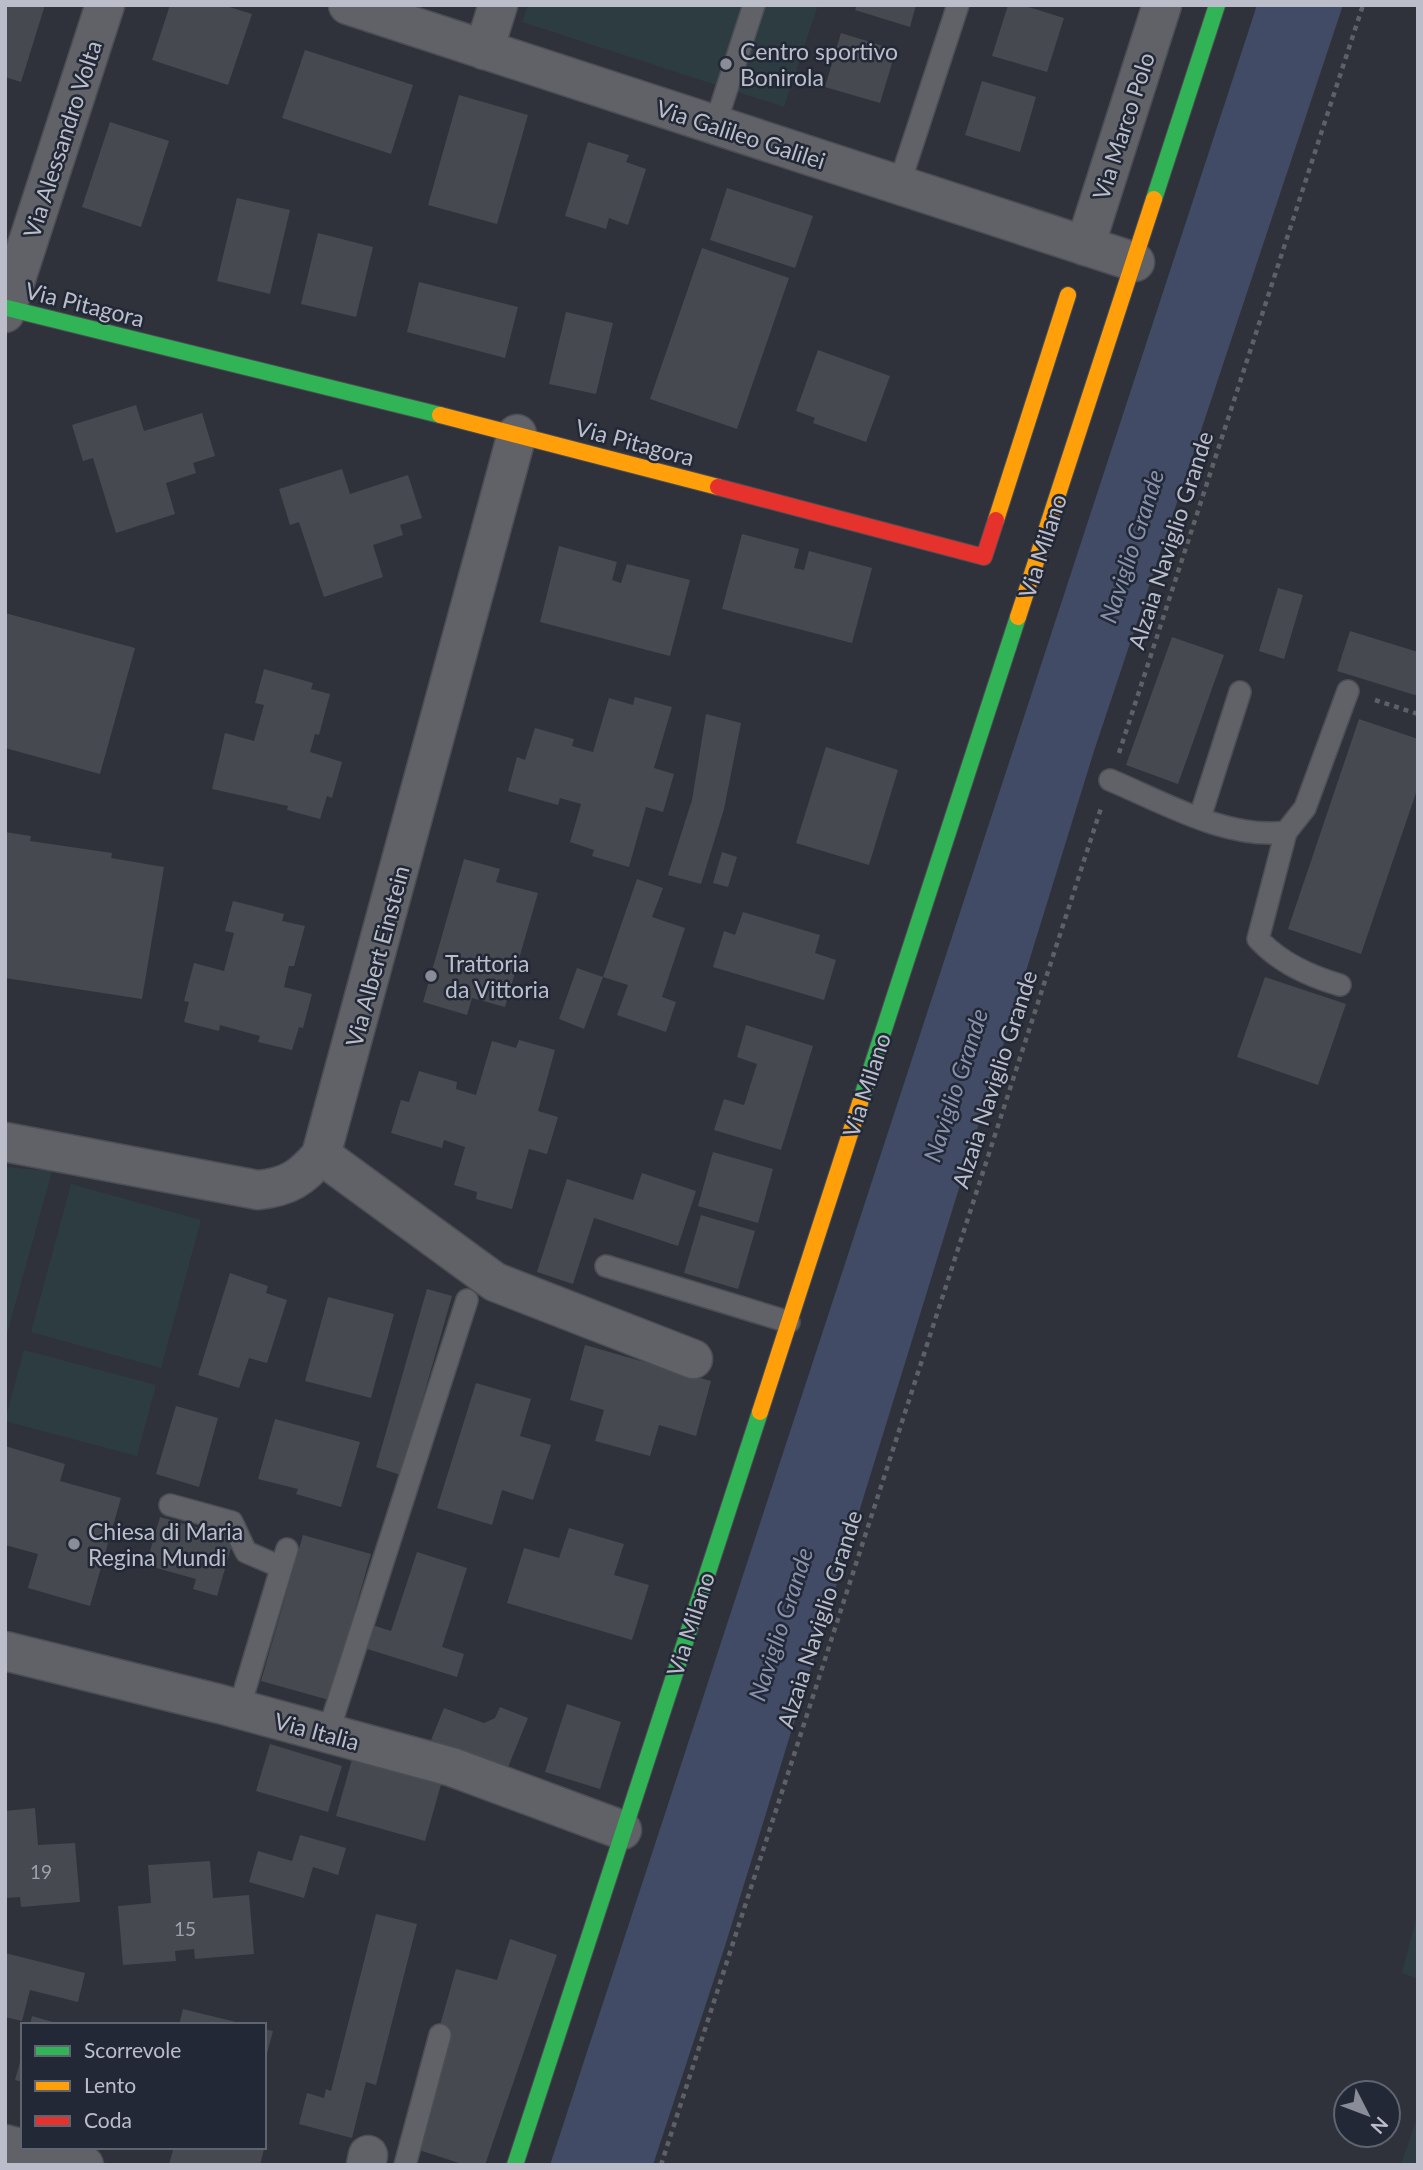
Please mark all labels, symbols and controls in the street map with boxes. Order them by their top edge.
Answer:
street label: Via Alessandro Volta [17,37,107,241]
place label: Centro sportivo Bonirola [740,37,898,91]
street label: Via Marco Polo [1086,49,1160,203]
marker: Centro sportivo Bonirola [718,56,734,72]
street label: Via Galileo Galilei [653,93,829,175]
street label: Via Pitagora [23,276,147,332]
street label: Via Pitagora [573,413,697,471]
street label: Alzaia Naviglio Grande [1122,428,1218,652]
water label: Naviglio Grande [1093,466,1169,626]
street label: Via Milano [1012,490,1072,602]
street label: Via Albert Einstein [339,862,415,1050]
place label: Trattoria da Vittoria [445,949,549,1003]
street label: Alzaia Naviglio Grande [946,967,1042,1191]
marker: Trattoria da Vittoria [423,968,439,984]
water label: Naviglio Grande [917,1005,993,1165]
street label: Via Milano [836,1029,896,1141]
street label: Alzaia Naviglio Grande [771,1507,867,1731]
place label: Chiesa di Maria Regina Mundi [88,1517,243,1571]
marker: Chiesa di Maria Regina Mundi [66,1536,82,1552]
water label: Naviglio Grande [742,1544,818,1704]
street label: Via Milano [660,1568,720,1680]
street label: Via Italia [272,1706,362,1756]
house number: 19 [30,1860,52,1883]
house number: 15 [174,1917,196,1940]
legend [21,2023,266,2149]
text: Scorrevole [84,2037,181,2062]
text: Lento [84,2072,136,2097]
north arrow [1332,2079,1402,2149]
text: Coda [84,2107,132,2132]
text: N [1367,2113,1393,2139]

